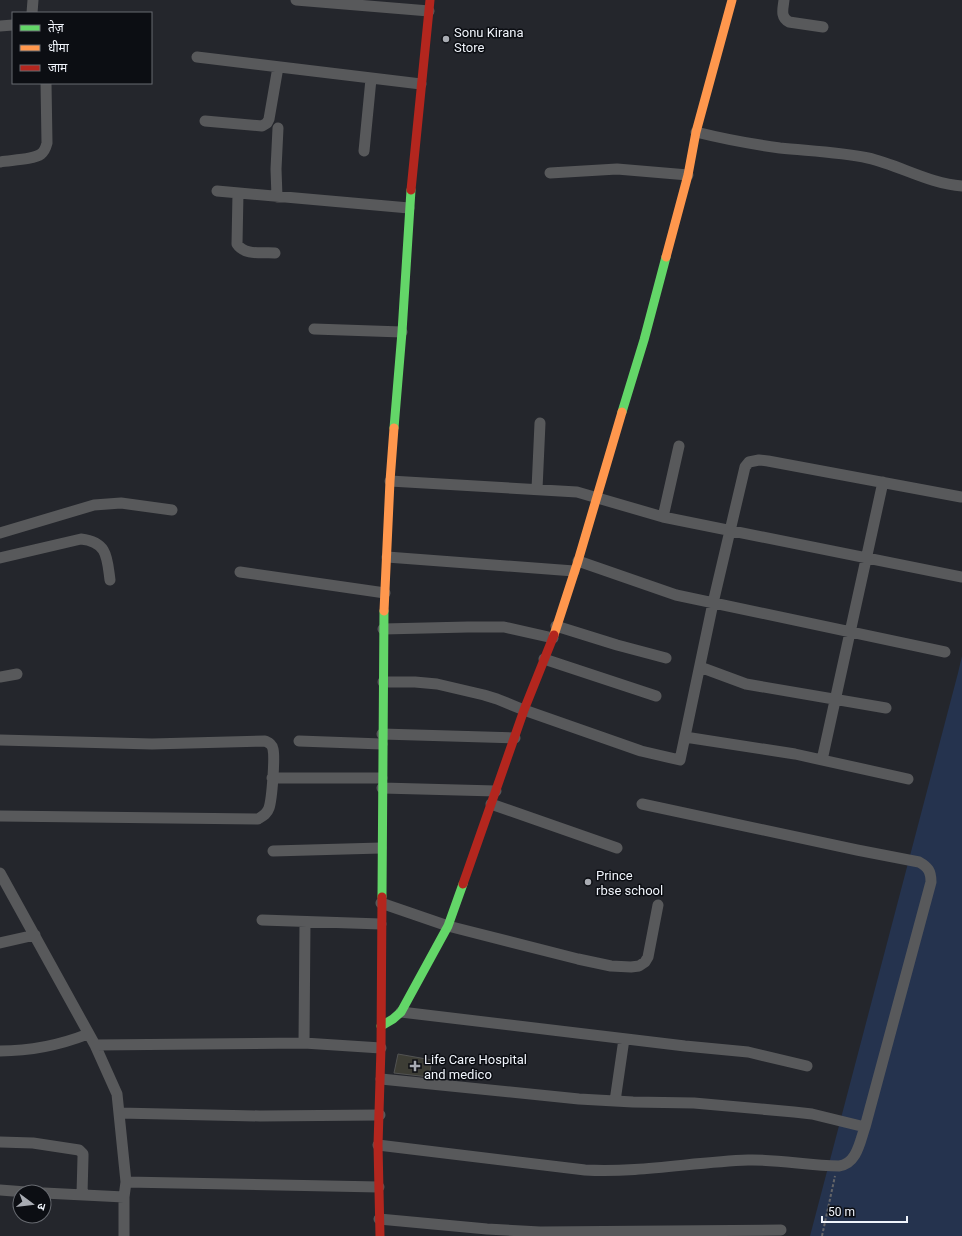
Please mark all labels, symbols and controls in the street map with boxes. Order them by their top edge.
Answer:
legend [12,12,152,84]
text: तेज़ [48,20,65,35]
place label: Sonu Kirana Store [454,25,524,55]
marker: Sonu Kirana Store [441,34,451,44]
text: धीमा [48,40,70,55]
text: जाम [48,61,68,75]
place label: Prince rbse school [596,868,663,898]
marker: Prince rbse school [583,877,593,887]
place label: Life Care Hospital and medico [424,1052,527,1082]
marker: Life Care Hospital and medico [409,1060,421,1072]
north arrow [12,1184,52,1224]
scale bar [822,1198,907,1224]
text: उ [34,1202,48,1212]
text: 50 m [828,1205,855,1219]

